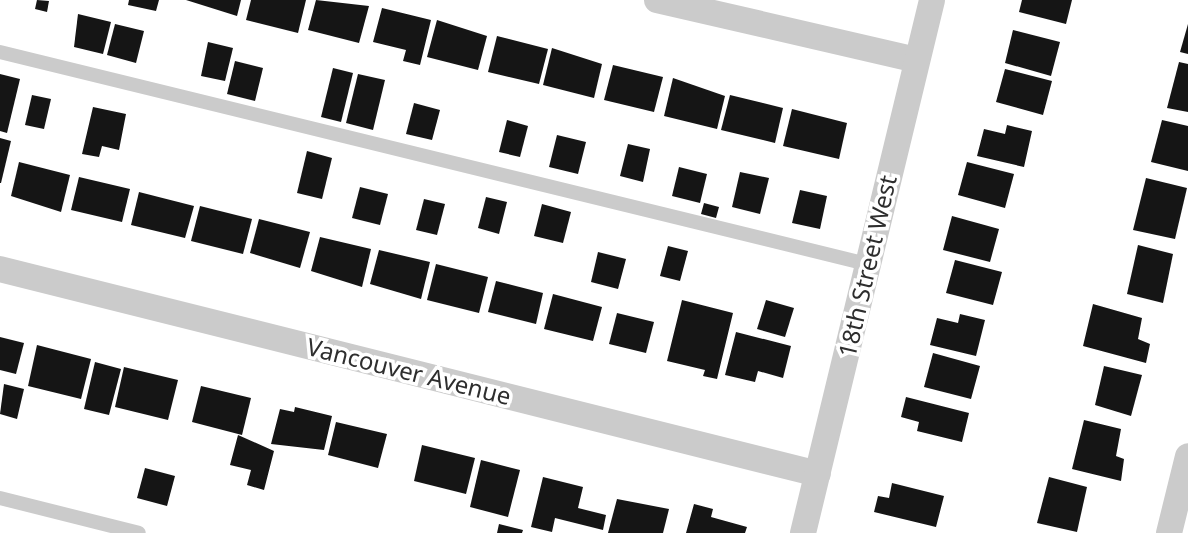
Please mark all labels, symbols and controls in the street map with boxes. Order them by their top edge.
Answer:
street label: 18th Street West [832,172,902,360]
street label: Vancouver Avenue [304,332,514,410]

